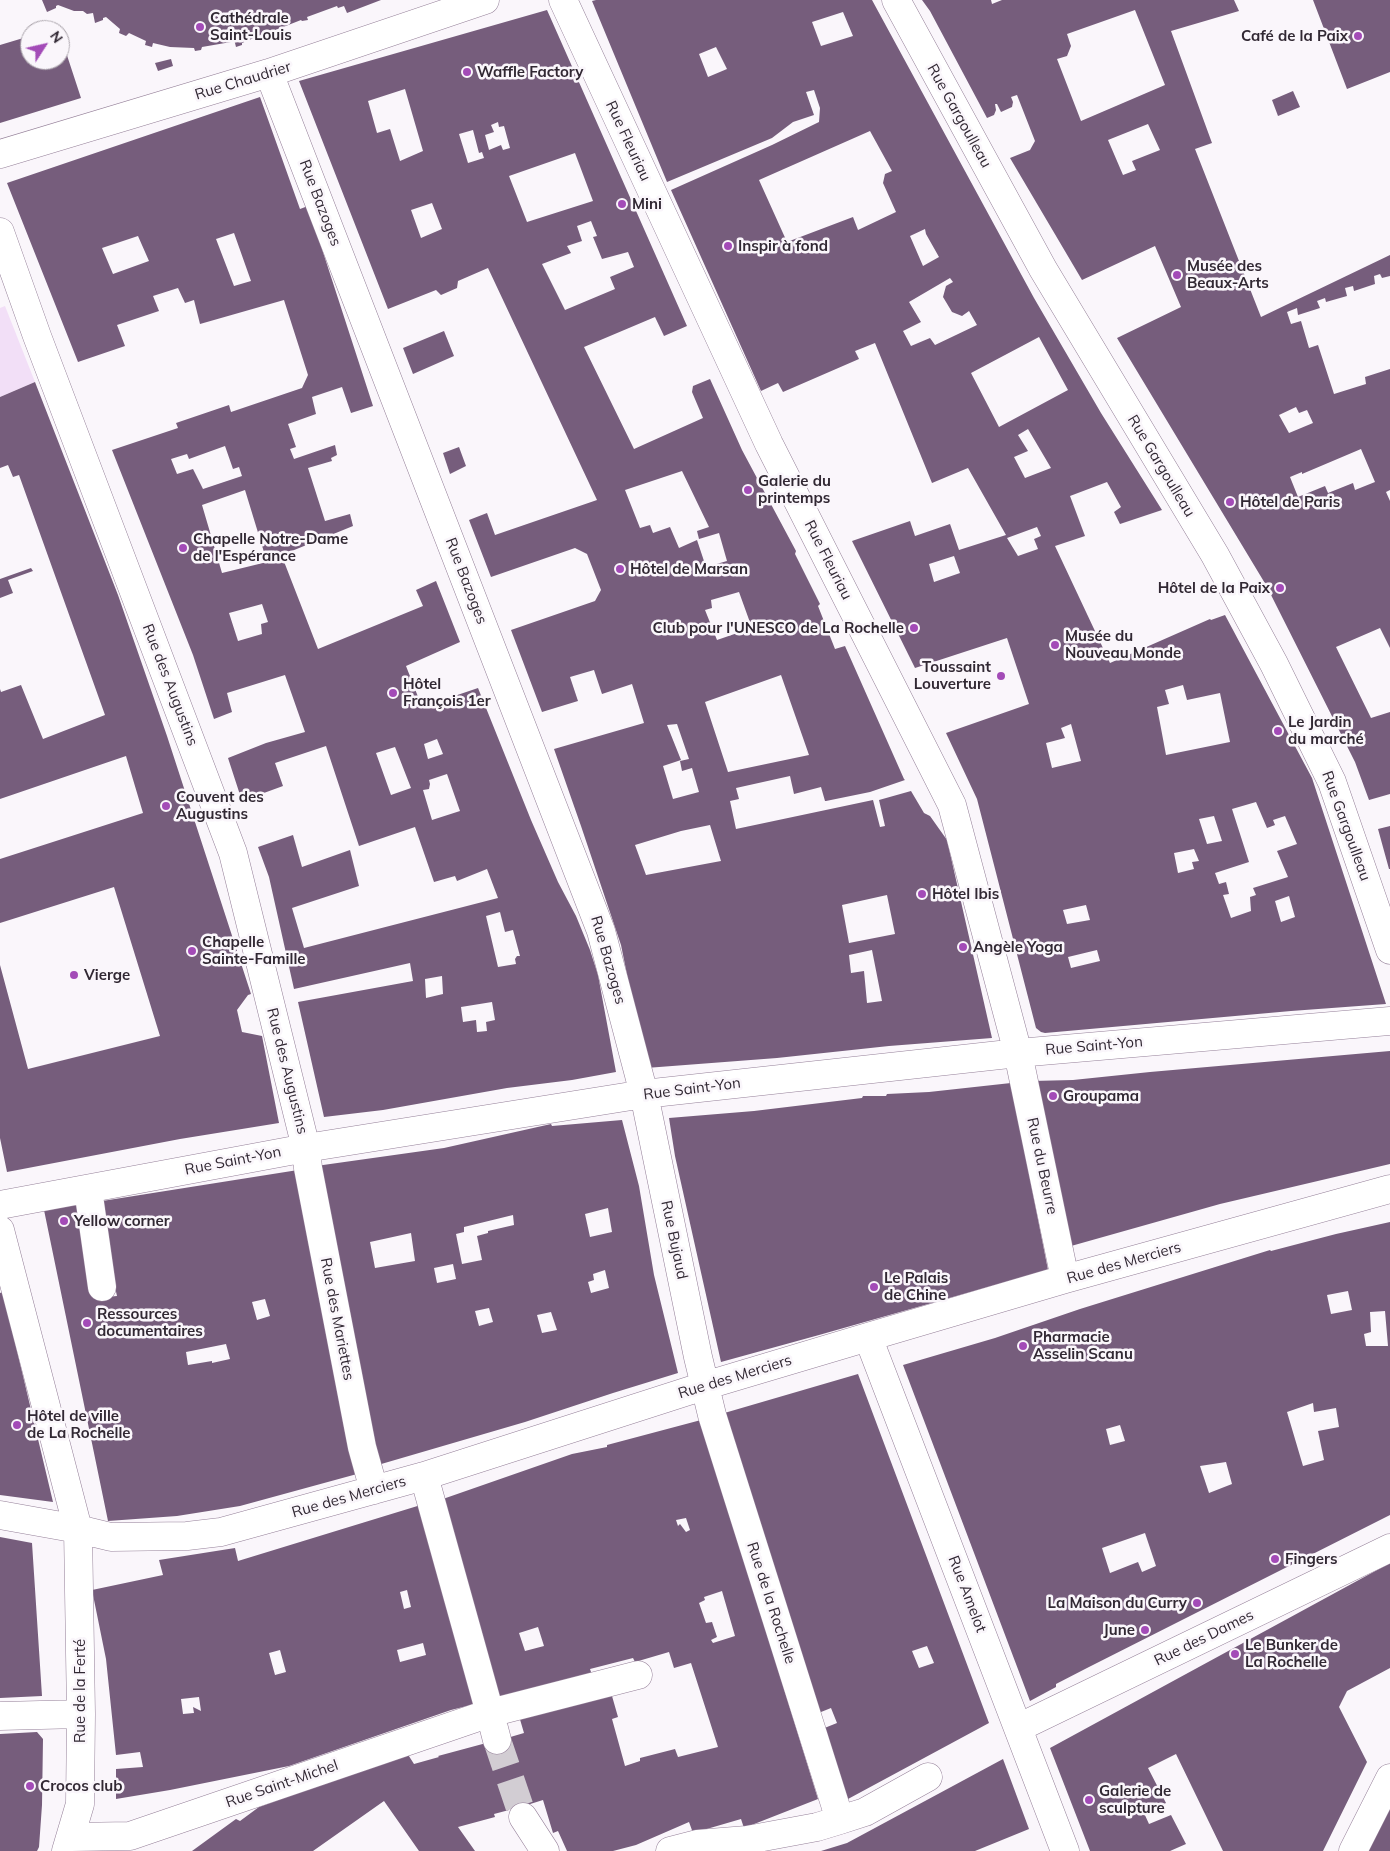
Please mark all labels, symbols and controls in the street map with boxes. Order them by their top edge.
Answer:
place label: Cathédrale Saint-Louis [210,9,292,44]
north arrow [20,20,70,70]
marker: Cathédrale Saint-Louis [194,21,206,33]
text: N [46,27,67,46]
place label: Café de la Paix [1241,27,1348,45]
marker: Café de la Paix [1352,30,1364,42]
street label: Rue Chaudrier [193,58,293,104]
street label: Rue Gargoulleau [923,61,995,171]
place label: Waffle Factory [477,63,583,81]
marker: Waffle Factory [461,66,473,78]
street label: Rue Fleuriau [602,98,654,184]
street label: Rue Bazoges [295,157,345,249]
place label: Mini [632,195,662,213]
marker: Mini [616,198,628,210]
place label: Inspir à fond [738,237,828,255]
marker: Inspir à fond [722,240,734,252]
place label: Musée des Beaux-Arts [1187,257,1269,292]
marker: Musée des Beaux-Arts [1171,269,1183,281]
street label: Rue Gargoulleau [1124,412,1198,520]
place label: Galerie du printemps [758,472,831,507]
marker: Galerie du printemps [742,484,754,496]
place label: Hôtel de Paris [1240,493,1340,511]
marker: Hôtel de Paris [1224,496,1236,508]
street label: Rue Fleuriau [800,517,856,603]
place label: Chapelle Notre-Dame de l'Espérance [193,530,348,565]
street label: Rue Bazoges [441,535,491,627]
marker: Chapelle Notre-Dame de l'Espérance [177,542,189,554]
place label: Hôtel de Marsan [630,560,748,578]
marker: Hôtel de Marsan [614,563,626,575]
place label: Hôtel de la Paix [1158,579,1270,597]
marker: Hôtel de la Paix [1274,582,1286,594]
place label: Club pour l'UNESCO de La Rochelle [653,619,904,637]
street label: Rue des Augustins [138,621,202,749]
marker: Club pour l'UNESCO de La Rochelle [908,622,920,634]
place label: Musée du Nouveau Monde [1065,627,1181,662]
marker: Musée du Nouveau Monde [1049,639,1061,651]
place label: Toussaint Louverture [914,658,991,693]
marker: Toussaint Louverture [995,670,1007,682]
place label: Hôtel François 1er [403,675,491,710]
marker: Hôtel François 1er [387,687,399,699]
place label: Le Jardin du marché [1288,713,1364,748]
marker: Le Jardin du marché [1272,725,1284,737]
street label: Rue Gargoulleau [1318,769,1374,883]
place label: Couvent des Augustins [176,788,264,823]
marker: Couvent des Augustins [160,800,172,812]
place label: Hôtel Ibis [932,885,999,903]
marker: Hôtel Ibis [916,888,928,900]
street label: Rue Bazoges [587,914,629,1006]
place label: Chapelle Sainte-Famille [202,933,306,968]
place label: Angèle Yoga [973,938,1063,956]
marker: Angèle Yoga [957,941,969,953]
marker: Chapelle Sainte-Famille [186,945,198,957]
place label: Vierge [84,966,130,984]
marker: Vierge [68,969,80,981]
street label: Rue des Augustins [263,1006,311,1136]
street label: Rue Saint-Yon [1044,1033,1144,1059]
street label: Rue Saint-Yon [642,1074,742,1104]
place label: Groupama [1063,1087,1139,1105]
marker: Groupama [1047,1090,1059,1102]
street label: Rue du Beurre [1023,1116,1061,1216]
street label: Rue Saint-Yon [183,1143,283,1179]
street label: Rue Bujaud [657,1199,691,1281]
place label: Yellow corner [74,1212,170,1230]
marker: Yellow corner [58,1215,70,1227]
street label: Rue des Merciers [1065,1238,1183,1288]
street label: Rue des Mariettes [316,1256,358,1382]
place label: Le Palais de Chine [884,1269,948,1304]
marker: Le Palais de Chine [868,1281,880,1293]
place label: Ressources documentaires [97,1305,203,1340]
marker: Ressources documentaires [81,1317,93,1329]
place label: Pharmacie Asselin Scanu [1033,1328,1133,1363]
marker: Pharmacie Asselin Scanu [1017,1340,1029,1352]
street label: Rue des Merciers [676,1351,794,1403]
place label: Hôtel de ville de La Rochelle [27,1407,131,1442]
marker: Hôtel de ville de La Rochelle [11,1419,23,1431]
street label: Rue des Merciers [290,1472,408,1522]
street label: Rue de la Rochelle [743,1540,799,1666]
place label: Fingers [1285,1550,1337,1568]
street label: Rue Amelot [944,1553,990,1635]
marker: Fingers [1269,1553,1281,1565]
place label: La Maison du Curry [1048,1594,1187,1612]
marker: La Maison du Curry [1191,1597,1203,1609]
street label: Rue des Dames [1151,1606,1257,1670]
place label: June [1103,1621,1135,1639]
marker: June [1139,1624,1151,1636]
place label: Le Bunker de La Rochelle [1245,1636,1338,1671]
street label: Rue de la Ferté [71,1639,89,1743]
marker: Le Bunker de La Rochelle [1229,1648,1241,1660]
street label: Rue Saint-Michel [223,1756,341,1812]
place label: Crocos club [40,1777,123,1795]
marker: Crocos club [24,1780,36,1792]
place label: Galerie de sculpture [1099,1782,1171,1817]
marker: Galerie de sculpture [1083,1794,1095,1806]

